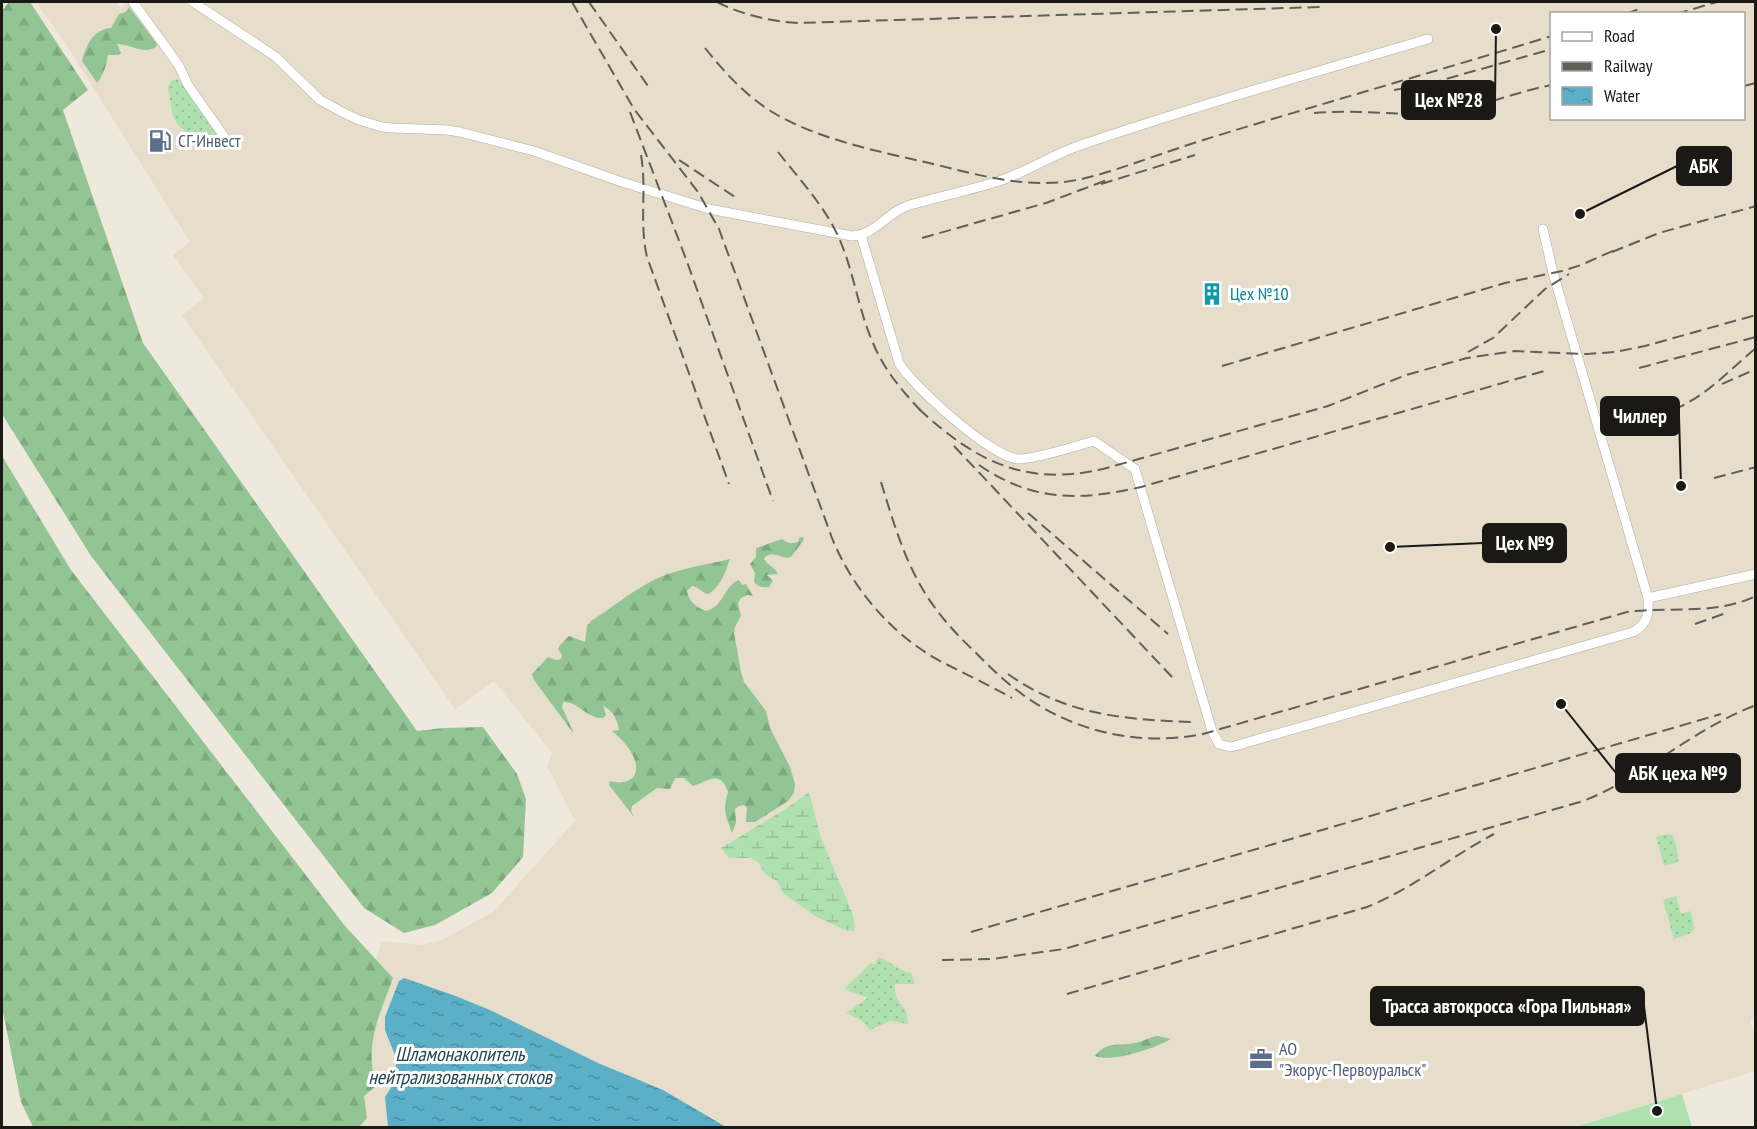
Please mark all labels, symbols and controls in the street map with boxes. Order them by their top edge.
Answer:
legend [1550,12,1745,120]
text: Road [1604,24,1635,47]
text: Railway [1604,54,1653,77]
callout: Цех №28 [1402,81,1495,119]
text: Water [1604,84,1640,107]
text: Цех №28 [1415,87,1483,113]
fuel station icon: СГ-Инвест [147,128,173,154]
place label: СГ-Инвест [178,129,241,152]
callout: АБК [1677,147,1731,185]
text: АБК [1688,153,1720,179]
building icon: Цех №10 [1199,281,1225,307]
place label: Цех №10 [1230,282,1289,305]
callout: Чиллер [1601,397,1679,435]
text: Чиллер [1613,403,1667,429]
callout: Цех №9 [1483,524,1566,562]
text: Цех №9 [1496,530,1554,556]
callout: АБК цеха №9 [1616,754,1740,792]
text: АБК цеха №9 [1627,760,1728,786]
callout: Трасса автокросса «Гора Пильная» [1371,987,1644,1025]
text: Трасса автокросса «Гора Пильная» [1382,993,1632,1019]
place label: АО "Экорус-Первоуральск" [1279,1037,1426,1081]
water label: Шламонакопитель нейтрализованных стоков [368,1041,554,1090]
office icon: АО "Экорус-Первоуральск" [1248,1046,1274,1072]

